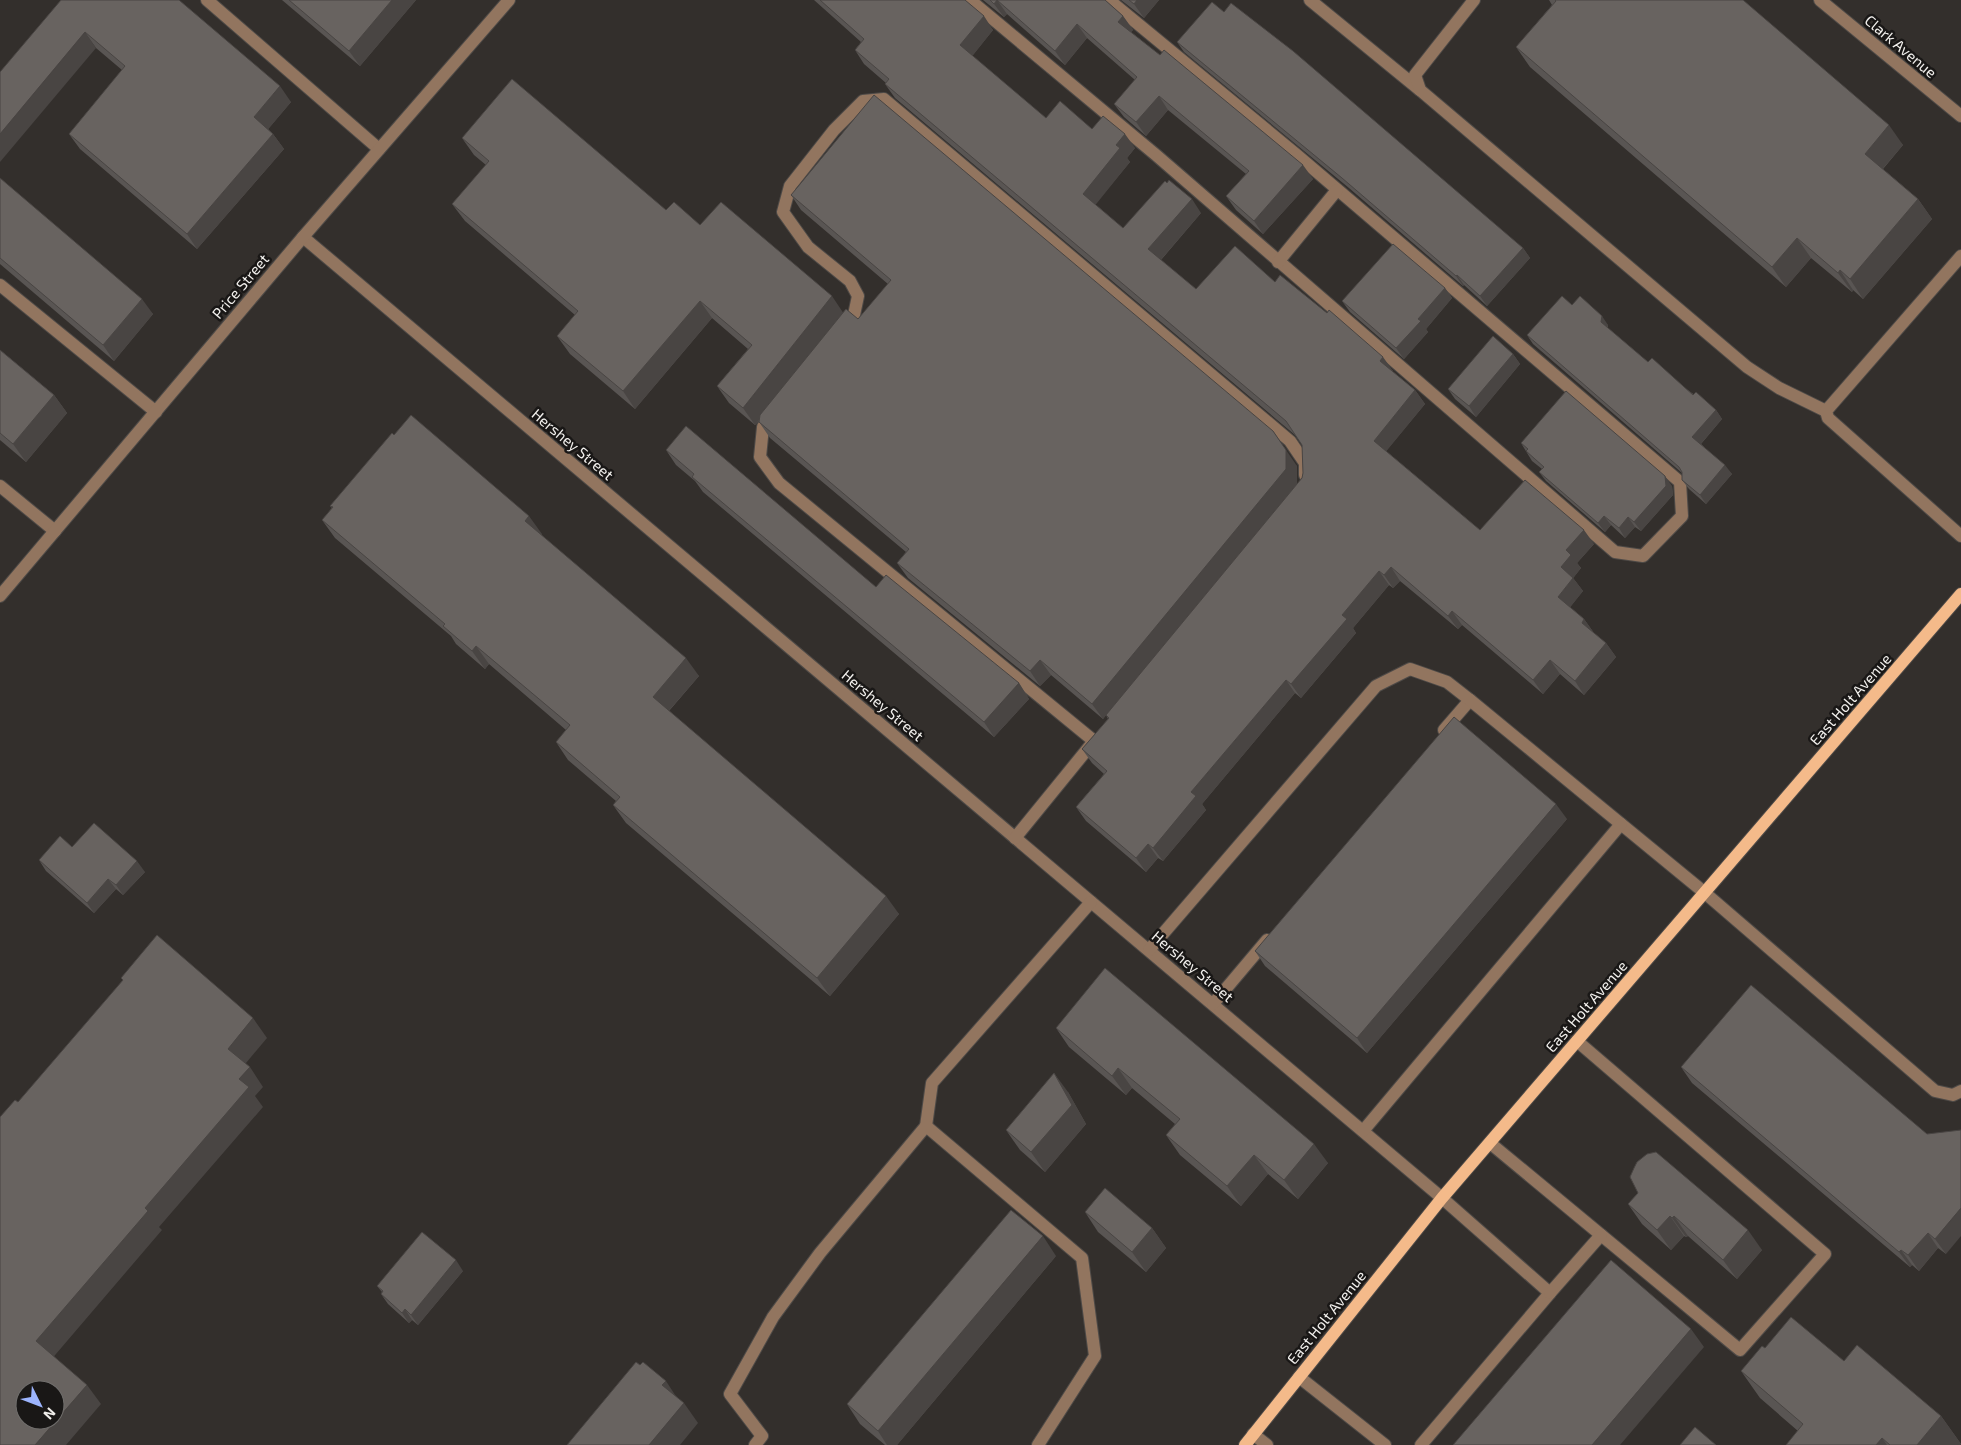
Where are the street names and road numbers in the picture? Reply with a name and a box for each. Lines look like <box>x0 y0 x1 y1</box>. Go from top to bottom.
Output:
street label: Clark Avenue <box>1862 11 1940 81</box>
street label: Price Street <box>208 250 272 322</box>
street label: Hershey Street <box>528 405 618 484</box>
street label: East Holt Avenue <box>1805 650 1895 748</box>
street label: Hershey Street <box>838 666 928 745</box>
street label: Hershey Street <box>1148 927 1238 1006</box>
street label: East Holt Avenue <box>1541 957 1631 1055</box>
street label: East Holt Avenue <box>1283 1267 1369 1367</box>

